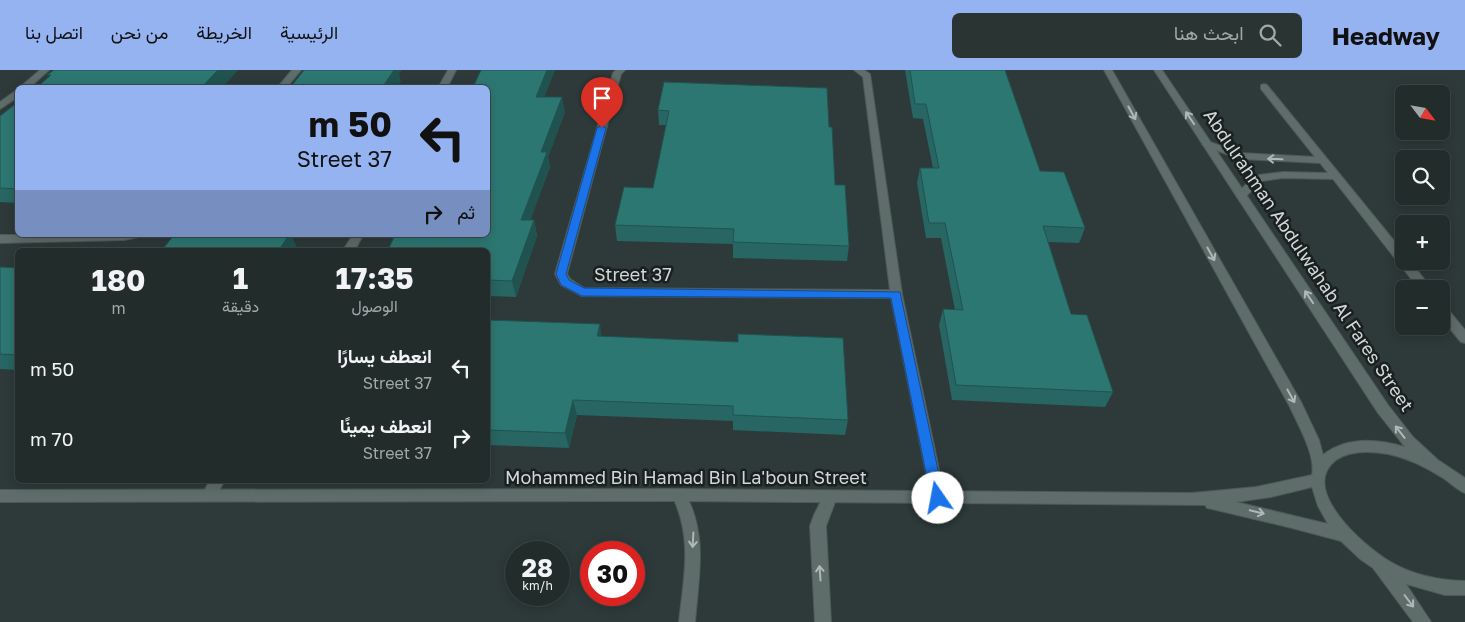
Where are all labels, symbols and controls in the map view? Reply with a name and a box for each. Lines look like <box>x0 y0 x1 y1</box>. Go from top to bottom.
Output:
search box <box>952 13 1302 58</box>
text: اتصل بنا <box>25 21 83 43</box>
text: من نحن <box>111 21 168 43</box>
text: الخريطة <box>196 21 252 43</box>
text: الرئيسية <box>280 21 338 43</box>
text: ابحث هنا <box>1174 21 1244 44</box>
icon: search <box>1256 21 1284 49</box>
text: Headway <box>1332 21 1440 50</box>
pin <box>581 77 623 128</box>
icon: arrive <box>588 84 616 112</box>
north arrow <box>1395 85 1450 140</box>
map controls <box>1395 85 1450 335</box>
text: 50 m <box>308 103 392 145</box>
icon: left <box>410 105 475 170</box>
one-way arrow <box>1127 105 1137 120</box>
street label: Abdulrahman Abdulwahab Al Fares Street <box>1199 105 1419 415</box>
one-way arrow <box>1185 111 1195 125</box>
text: Street 37 <box>297 145 392 172</box>
button: search <box>1395 150 1450 205</box>
one-way arrow <box>1267 154 1284 164</box>
icon: right <box>419 200 447 228</box>
text: ثم <box>457 200 475 223</box>
button: + <box>1395 215 1450 270</box>
one-way arrow <box>1207 247 1217 261</box>
text: 1 <box>233 260 248 296</box>
text: 17:35 <box>336 260 414 296</box>
text: 180 <box>91 262 146 298</box>
street label: Street 37 <box>594 263 672 285</box>
button: − <box>1395 280 1450 335</box>
one-way arrow <box>1304 290 1314 304</box>
text: دقيقة <box>222 296 259 316</box>
text: الوصول <box>351 296 398 316</box>
text: m <box>111 298 126 318</box>
text: انعطف يسارًا <box>337 344 432 367</box>
icon: left <box>447 354 475 382</box>
text: 50 m <box>30 357 74 380</box>
text: Street 37 <box>363 373 432 393</box>
one-way arrow <box>1287 388 1296 403</box>
text: انعطف يمينًا <box>340 414 432 437</box>
icon: right <box>447 424 475 452</box>
one-way arrow <box>1395 425 1406 438</box>
text: 70 m <box>30 427 73 450</box>
text: Street 37 <box>363 443 432 463</box>
street label: Mohammed Bin Hamad Bin La'boun Street <box>505 466 867 488</box>
position arrow <box>911 471 963 523</box>
one-way arrow <box>1248 508 1264 517</box>
one-way arrow <box>689 532 698 548</box>
speed limit sign: 30 <box>580 541 645 606</box>
text: 28 <box>522 552 553 583</box>
one-way arrow <box>816 566 825 582</box>
text: km/h <box>522 578 553 593</box>
one-way arrow <box>1403 594 1414 607</box>

